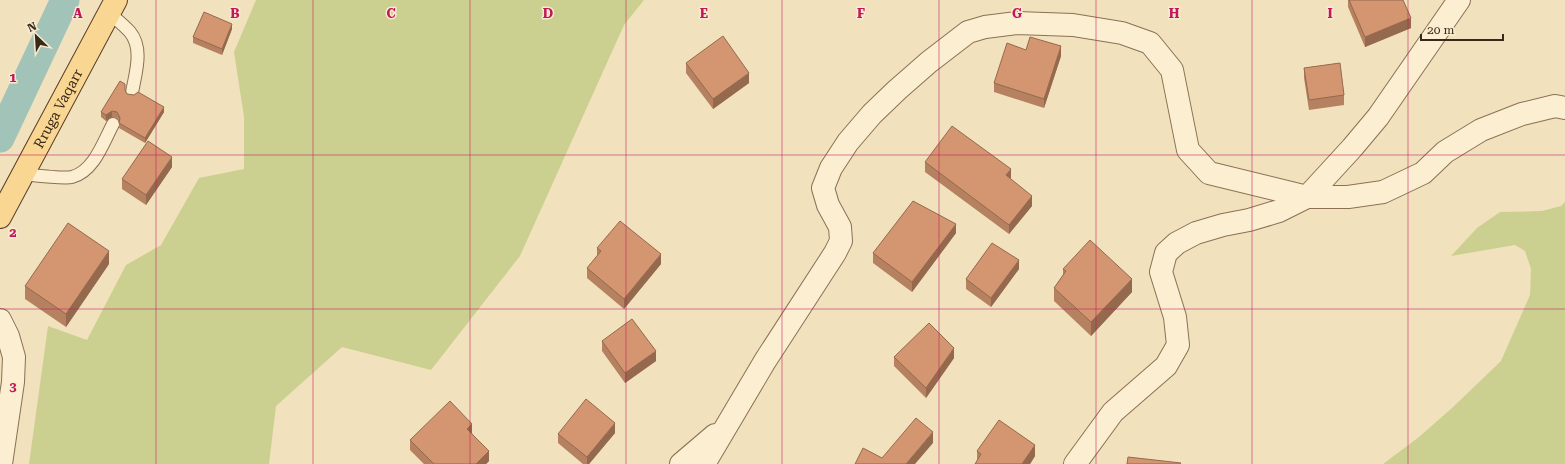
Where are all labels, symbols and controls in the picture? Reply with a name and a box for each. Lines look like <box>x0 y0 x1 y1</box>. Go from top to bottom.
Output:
text: A <box>73 6 83 21</box>
text: B <box>230 6 240 21</box>
text: C <box>386 6 396 21</box>
text: D <box>543 6 553 21</box>
text: E <box>700 6 708 21</box>
text: F <box>857 6 865 21</box>
text: G <box>1012 6 1022 21</box>
text: H <box>1169 6 1180 21</box>
text: I <box>1327 6 1333 21</box>
north arrow <box>16 16 56 56</box>
scale bar <box>1421 16 1503 42</box>
text: N <box>25 19 39 35</box>
text: 20 m <box>1427 23 1454 37</box>
street label: Rruga Vaqarr <box>30 66 86 151</box>
text: 1 <box>9 70 17 85</box>
text: 2 <box>9 225 17 240</box>
text: 3 <box>9 379 17 394</box>

